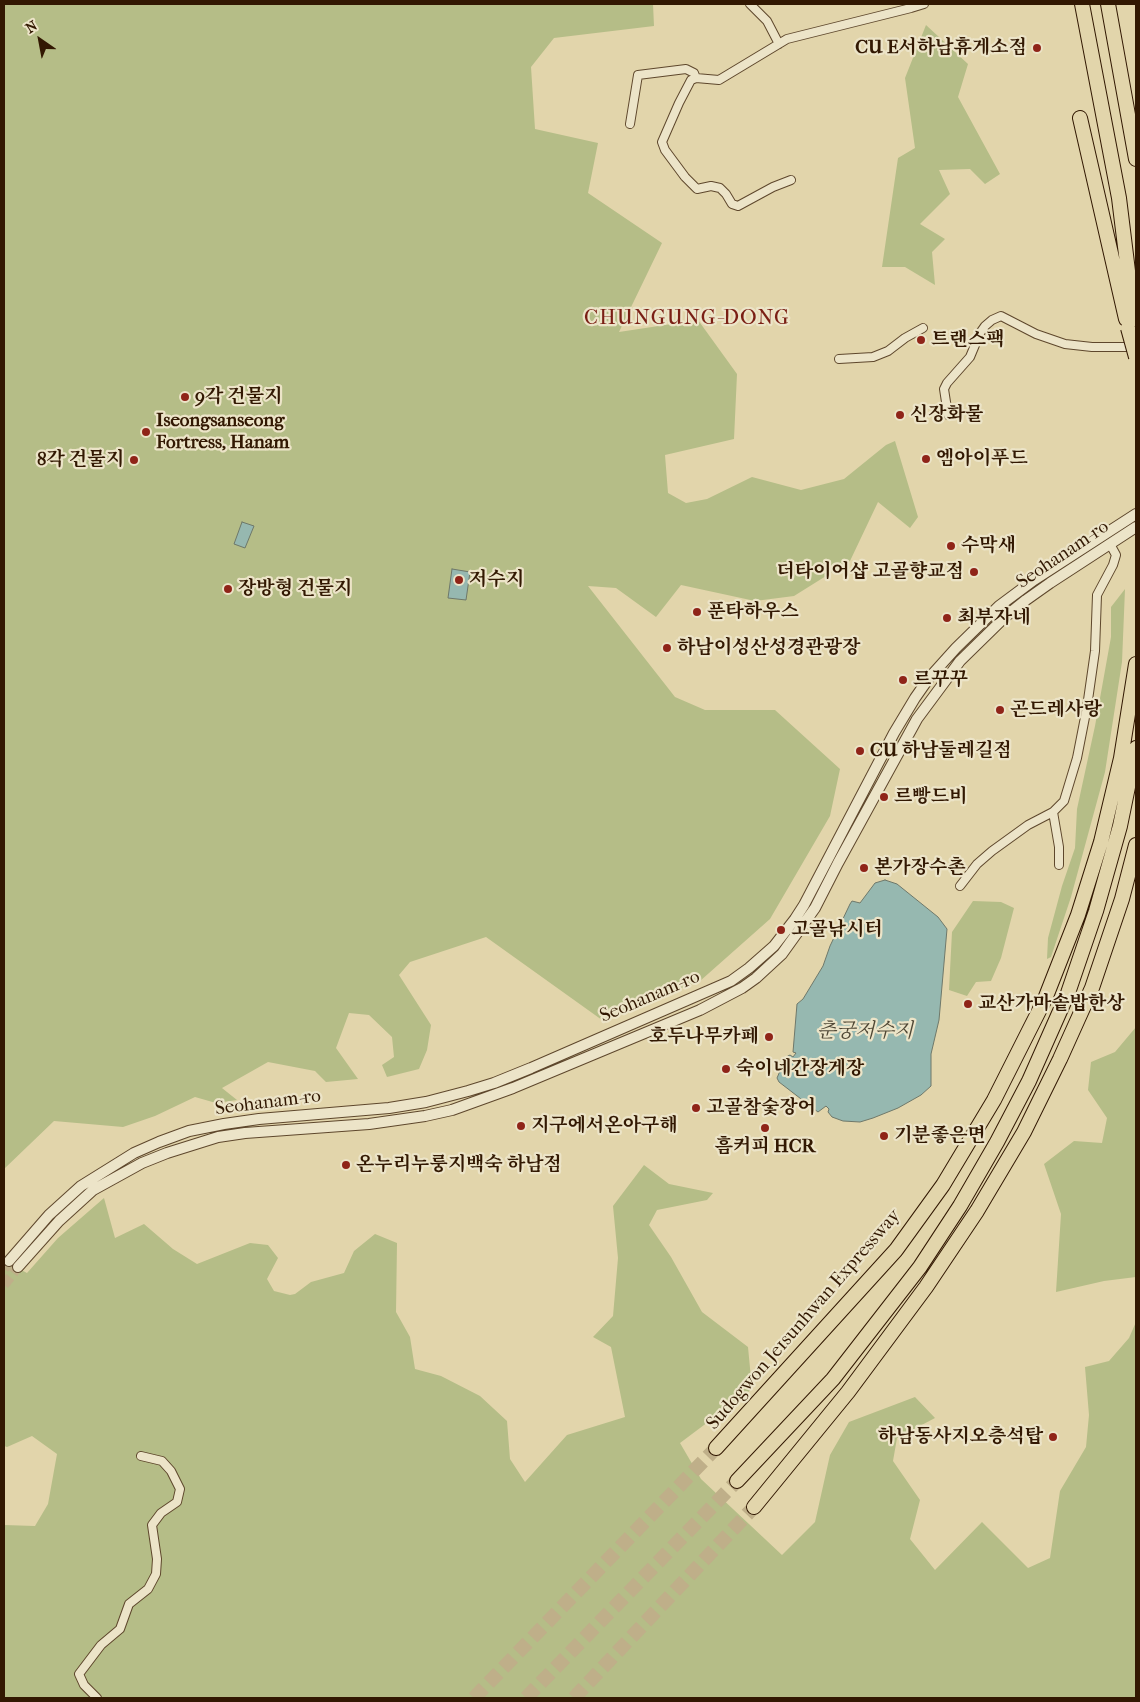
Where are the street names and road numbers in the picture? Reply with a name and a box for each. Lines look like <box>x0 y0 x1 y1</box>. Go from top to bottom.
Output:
street label: Seohanam-ro <box>1013 516 1113 594</box>
street label: Seohanam-ro <box>597 966 703 1028</box>
street label: Seohanam-ro <box>214 1085 322 1121</box>
street label: Sudogwon Je1sunhwan Expressway <box>702 1205 906 1435</box>

